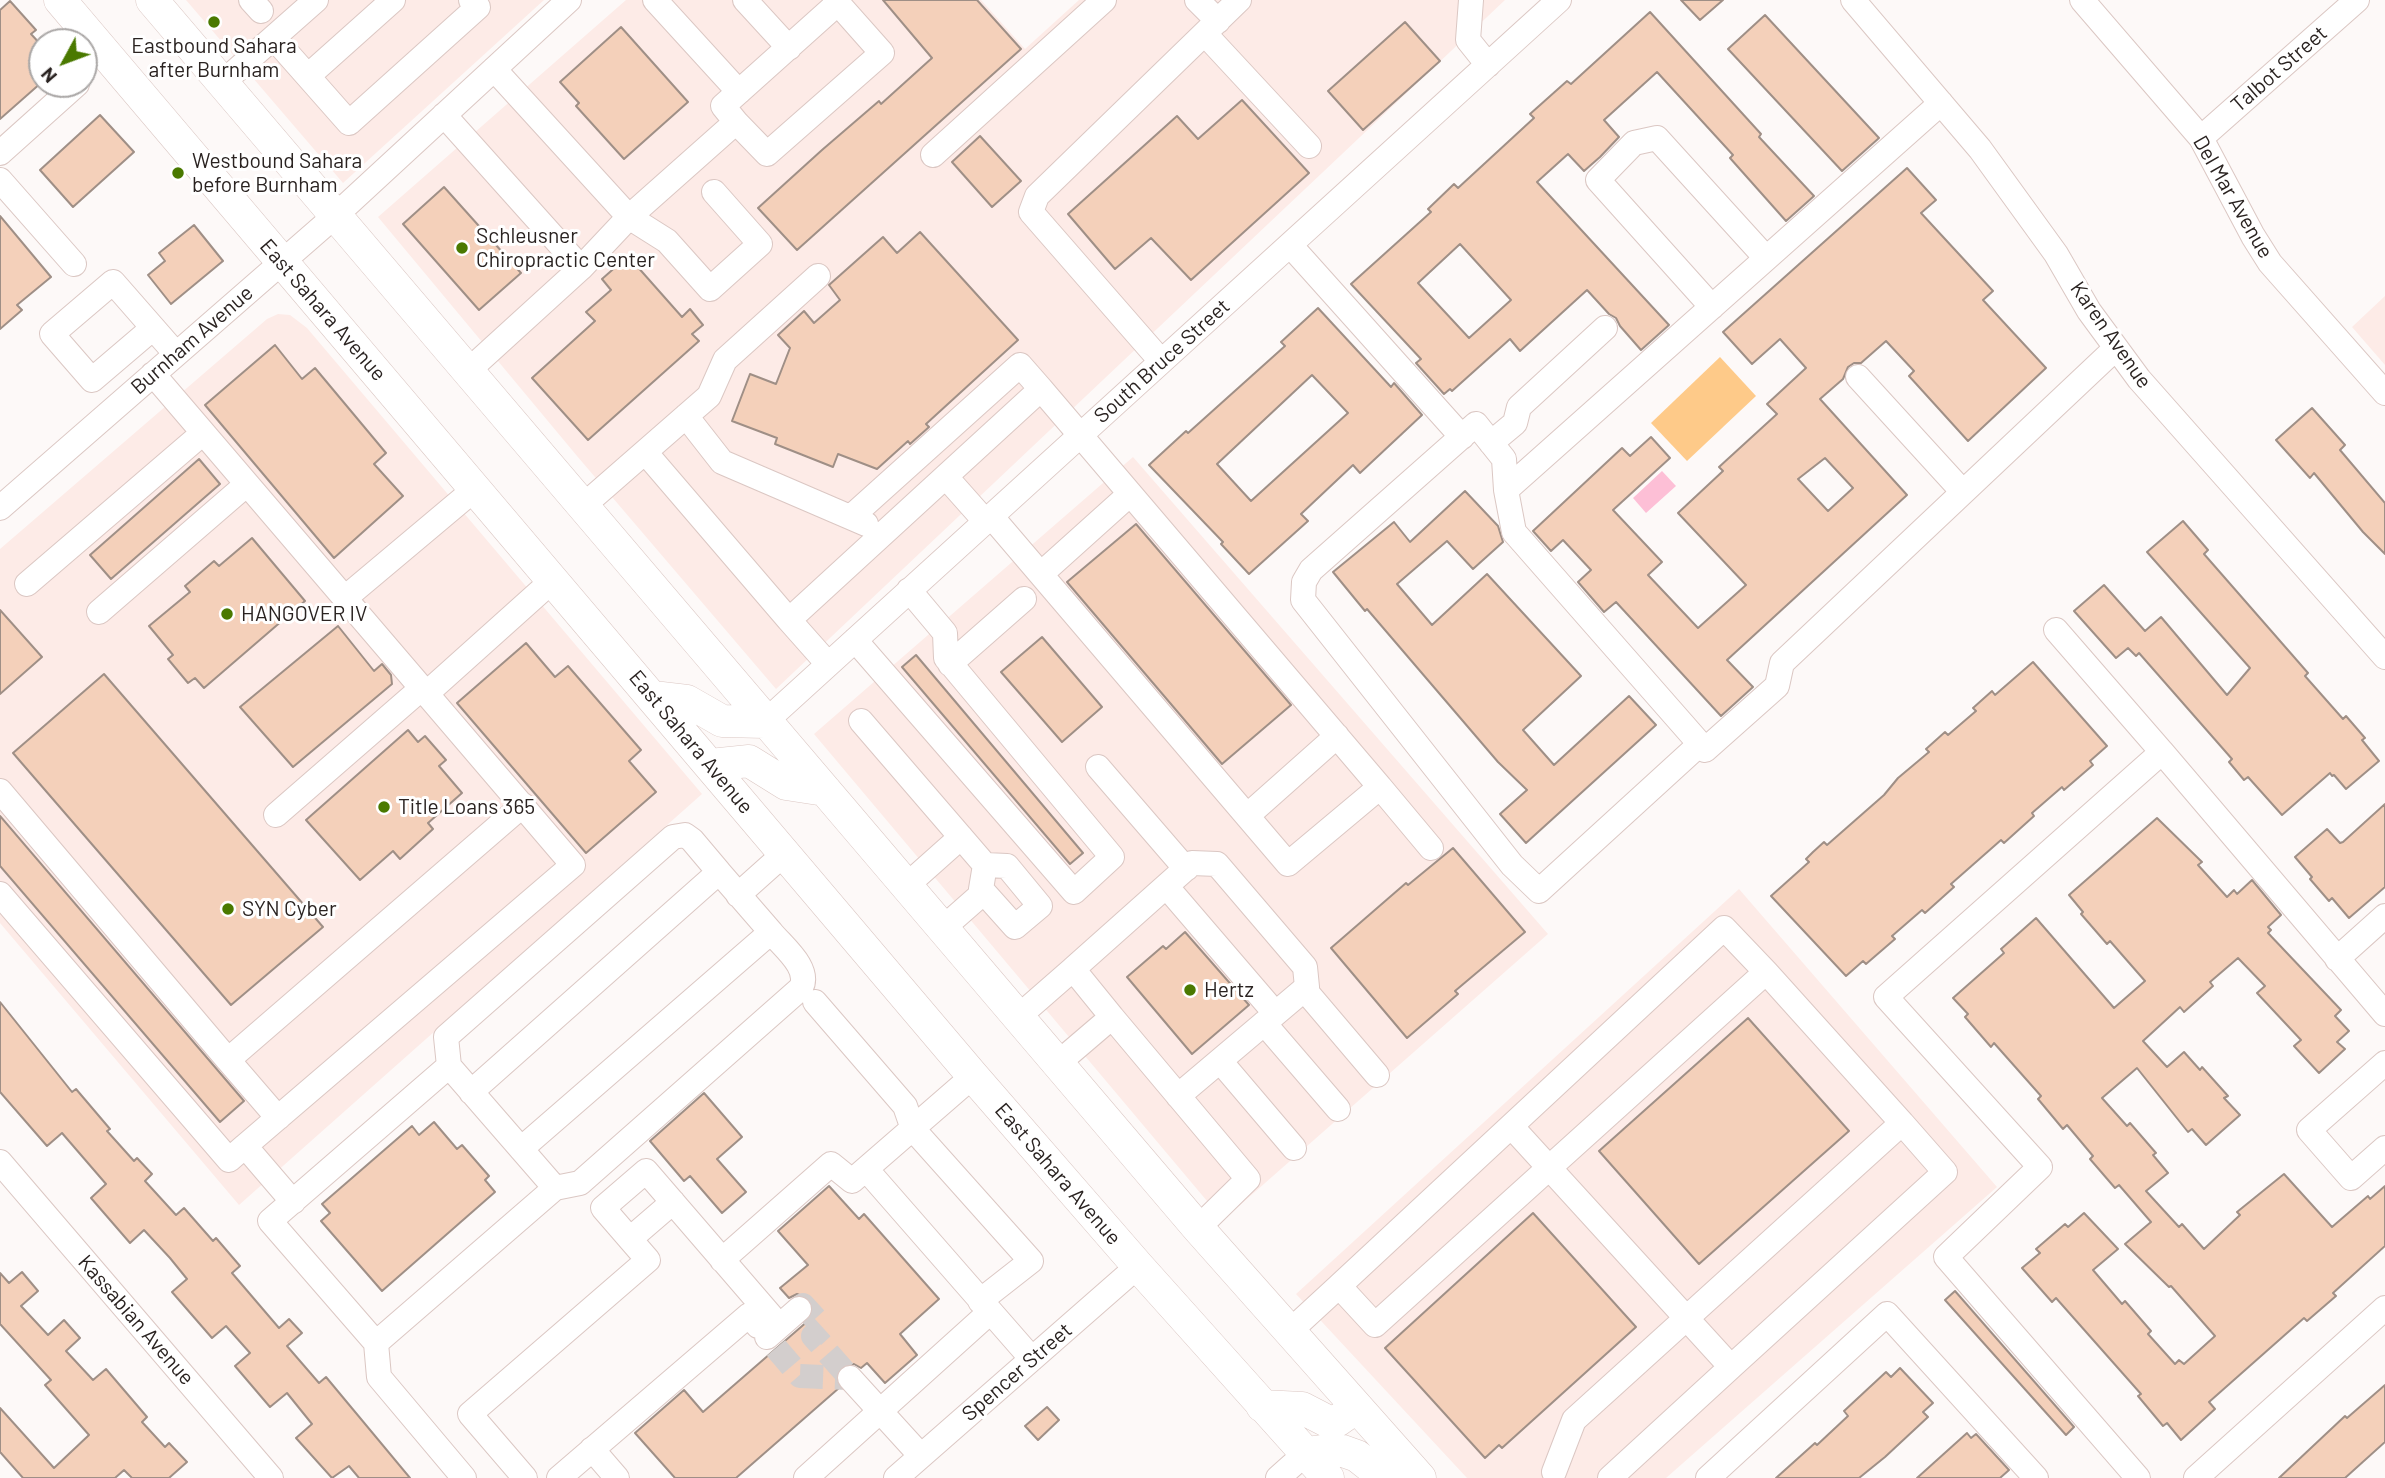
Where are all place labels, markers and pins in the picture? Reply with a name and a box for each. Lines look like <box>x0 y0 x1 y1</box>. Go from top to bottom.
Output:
marker: Eastbound Sahara after Burnham <box>206 14 222 30</box>
place label: Eastbound Sahara after Burnham <box>131 33 297 83</box>
place label: Westbound Sahara before Burnham <box>192 148 362 198</box>
marker: Westbound Sahara before Burnham <box>170 165 186 181</box>
place label: Schleusner Chiropractic Center <box>476 223 655 273</box>
marker: Schleusner Chiropractic Center <box>454 240 470 256</box>
place label: HANGOVER IV <box>241 601 367 627</box>
marker: HANGOVER IV <box>219 606 235 622</box>
place label: Title Loans 365 <box>398 794 535 820</box>
marker: Title Loans 365 <box>376 799 392 815</box>
place label: SYN Cyber <box>242 896 337 922</box>
marker: SYN Cyber <box>220 901 236 917</box>
place label: Hertz <box>1204 977 1254 1003</box>
marker: Hertz <box>1182 982 1198 998</box>

